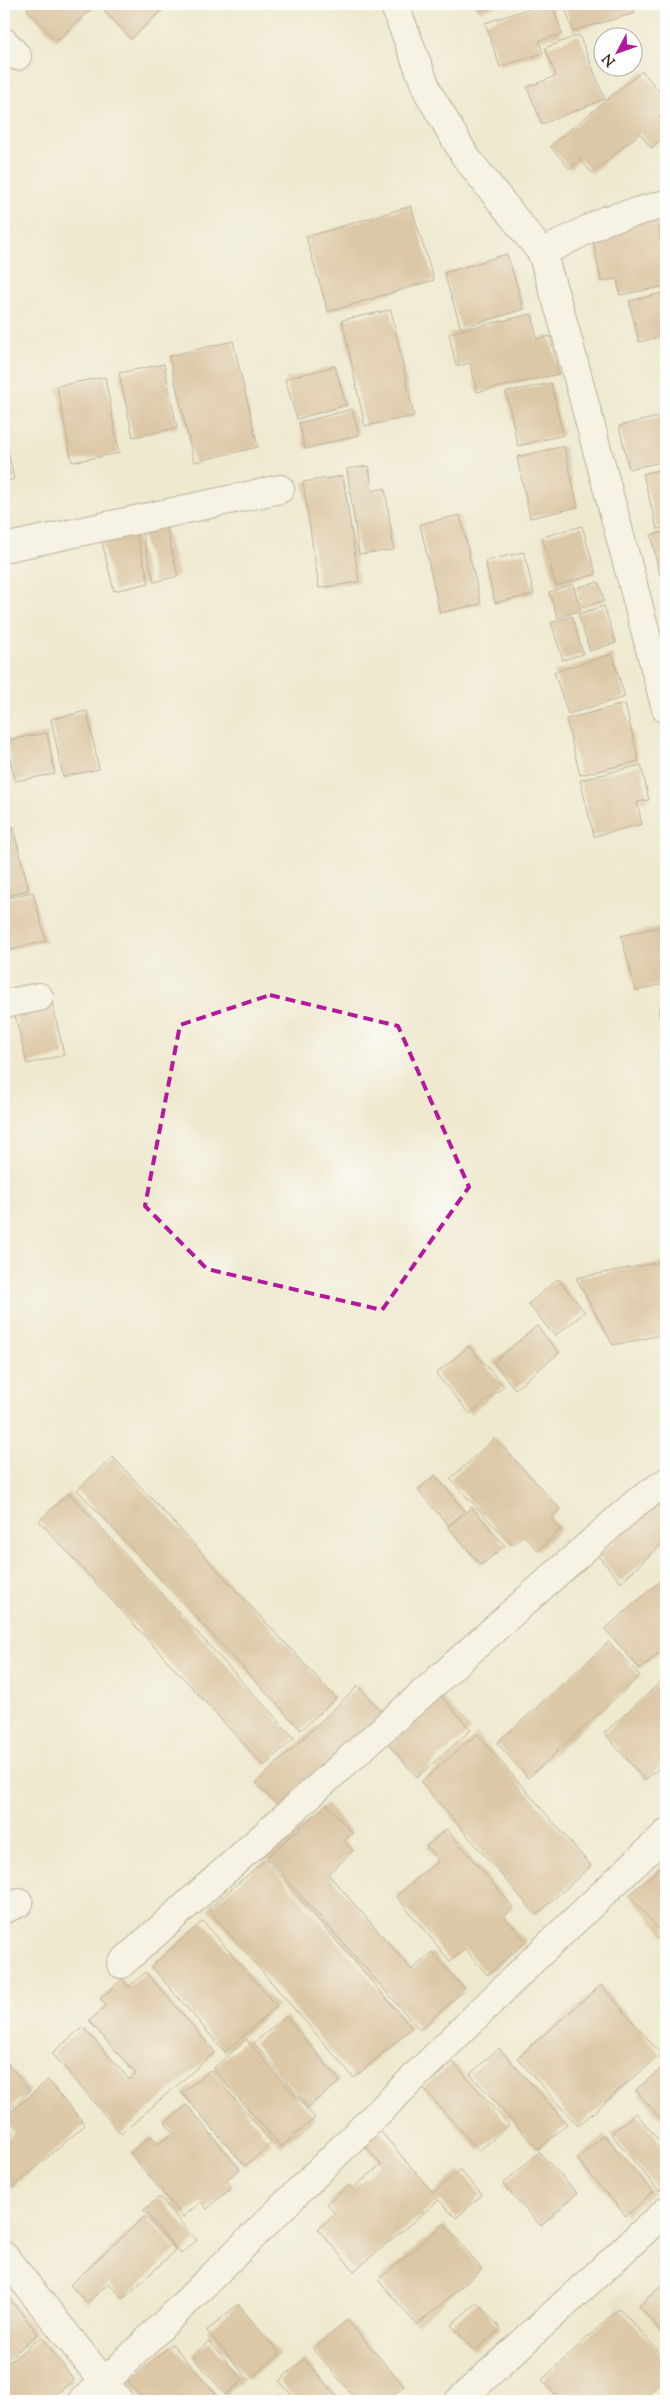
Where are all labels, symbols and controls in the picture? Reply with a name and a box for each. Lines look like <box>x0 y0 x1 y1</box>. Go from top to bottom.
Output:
north arrow <box>592 28 642 78</box>
text: N <box>598 48 621 70</box>

